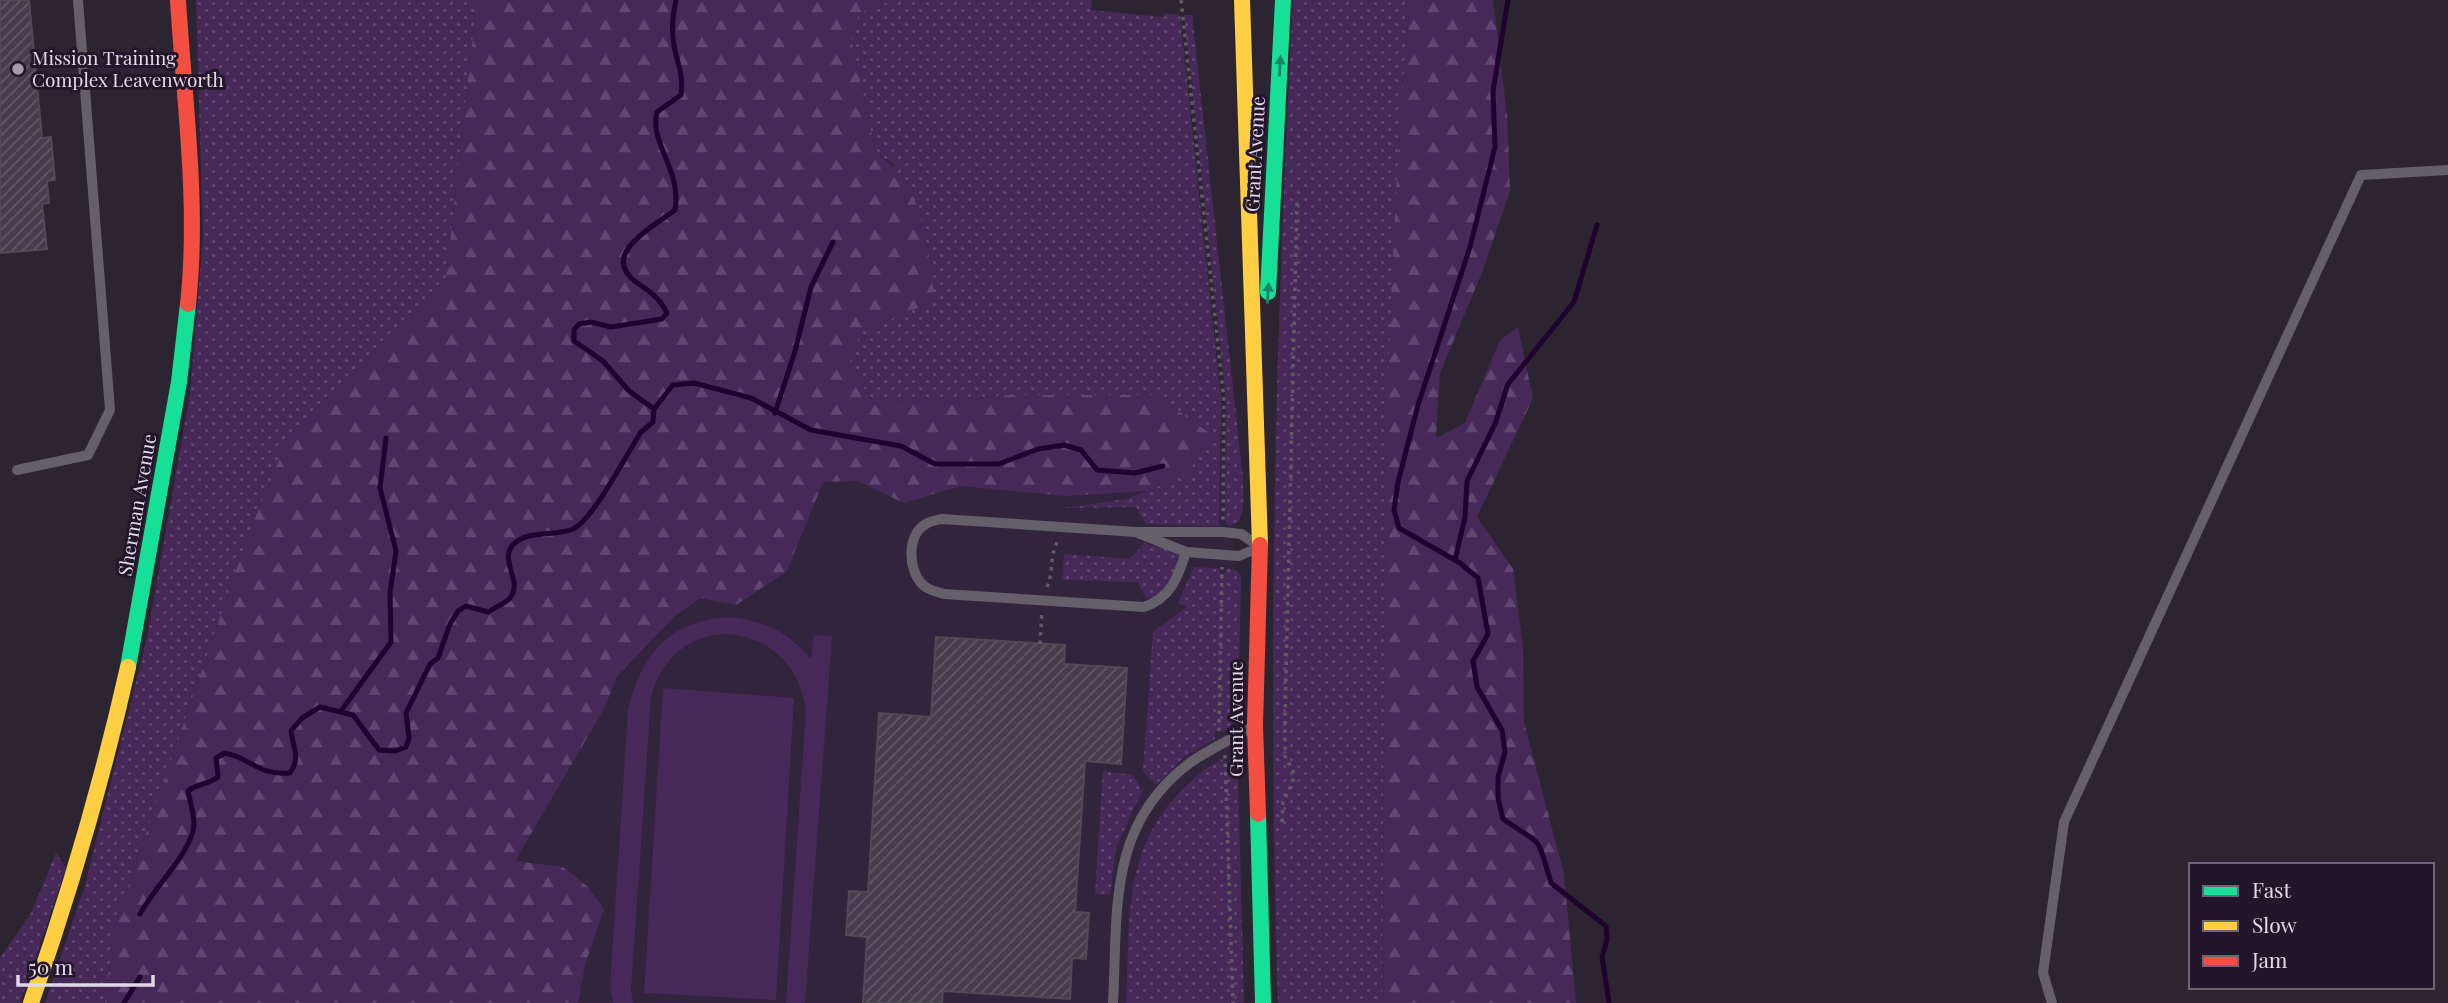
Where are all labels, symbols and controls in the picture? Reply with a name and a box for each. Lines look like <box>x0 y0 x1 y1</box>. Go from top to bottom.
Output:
place label: Mission Training Complex Leavenworth <box>32 44 224 92</box>
one-way arrow <box>1275 55 1286 77</box>
marker: Mission Training Complex Leavenworth <box>10 61 26 77</box>
street label: Grant Avenue <box>1238 95 1270 212</box>
one-way arrow <box>1263 282 1274 304</box>
street label: Sherman Avenue <box>111 432 161 578</box>
street label: Grant Avenue <box>1222 661 1248 777</box>
legend <box>2189 863 2434 989</box>
text: Fast <box>2252 875 2291 903</box>
text: Slow <box>2252 910 2297 938</box>
scale bar <box>18 944 152 988</box>
text: Jam <box>2251 945 2288 973</box>
text: 50 m <box>28 952 74 980</box>

